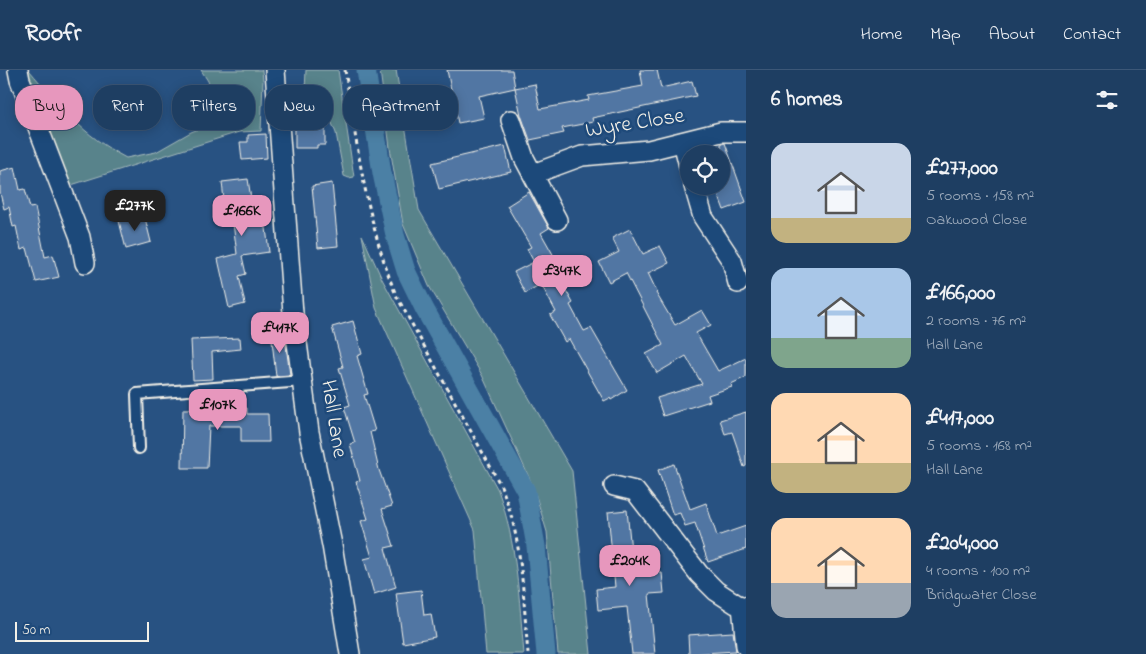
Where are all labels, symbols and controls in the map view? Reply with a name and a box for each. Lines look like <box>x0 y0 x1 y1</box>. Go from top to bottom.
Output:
text: Roofr <box>25 17 81 52</box>
text: Home <box>861 22 902 48</box>
text: Map <box>930 22 961 48</box>
text: About <box>989 22 1035 48</box>
text: Contact <box>1063 22 1121 48</box>
chip: Buy <box>15 85 83 130</box>
chip: Rent <box>93 85 162 130</box>
chip: Filters <box>172 85 255 130</box>
chip: New <box>265 85 333 130</box>
chip: Apartment <box>343 85 458 130</box>
text: 6 homes <box>771 85 843 115</box>
icon: filters <box>1093 86 1121 114</box>
street label: Wyre Close <box>583 100 687 149</box>
map controls <box>680 145 730 195</box>
button: locate <box>680 145 730 195</box>
text: £277,000 <box>926 154 998 184</box>
icon: home <box>811 163 871 223</box>
text: 5 rooms · 158 m² <box>926 184 1034 208</box>
pin: £277K <box>100 190 170 232</box>
text: £277K <box>116 194 155 218</box>
pin: £166K <box>207 194 277 237</box>
text: £166K <box>223 199 261 223</box>
text: Oakwood Close <box>926 208 1027 232</box>
pin: £347K <box>527 254 597 297</box>
text: £347K <box>543 259 581 283</box>
text: £166,000 <box>926 279 995 309</box>
icon: home <box>811 288 871 348</box>
text: 2 rooms · 76 m² <box>926 309 1026 333</box>
pin: £417K <box>245 312 315 354</box>
text: £417K <box>262 316 298 340</box>
text: Hall Lane <box>926 333 983 357</box>
street label: Hall Lane <box>311 378 355 460</box>
pin: £107K <box>183 388 253 431</box>
text: £107K <box>200 393 236 417</box>
text: £417,000 <box>926 404 994 434</box>
icon: home <box>811 413 871 473</box>
text: 5 rooms · 168 m² <box>926 434 1032 458</box>
text: Hall Lane <box>926 458 983 482</box>
text: £204,000 <box>926 529 998 559</box>
icon: home <box>811 538 871 598</box>
pin: £204K <box>595 544 665 587</box>
text: £204K <box>610 549 650 573</box>
text: 4 rooms · 100 m² <box>926 559 1030 583</box>
text: Bridgwater Close <box>926 583 1037 607</box>
scale bar <box>15 619 149 642</box>
text: 50 m <box>22 620 50 641</box>

